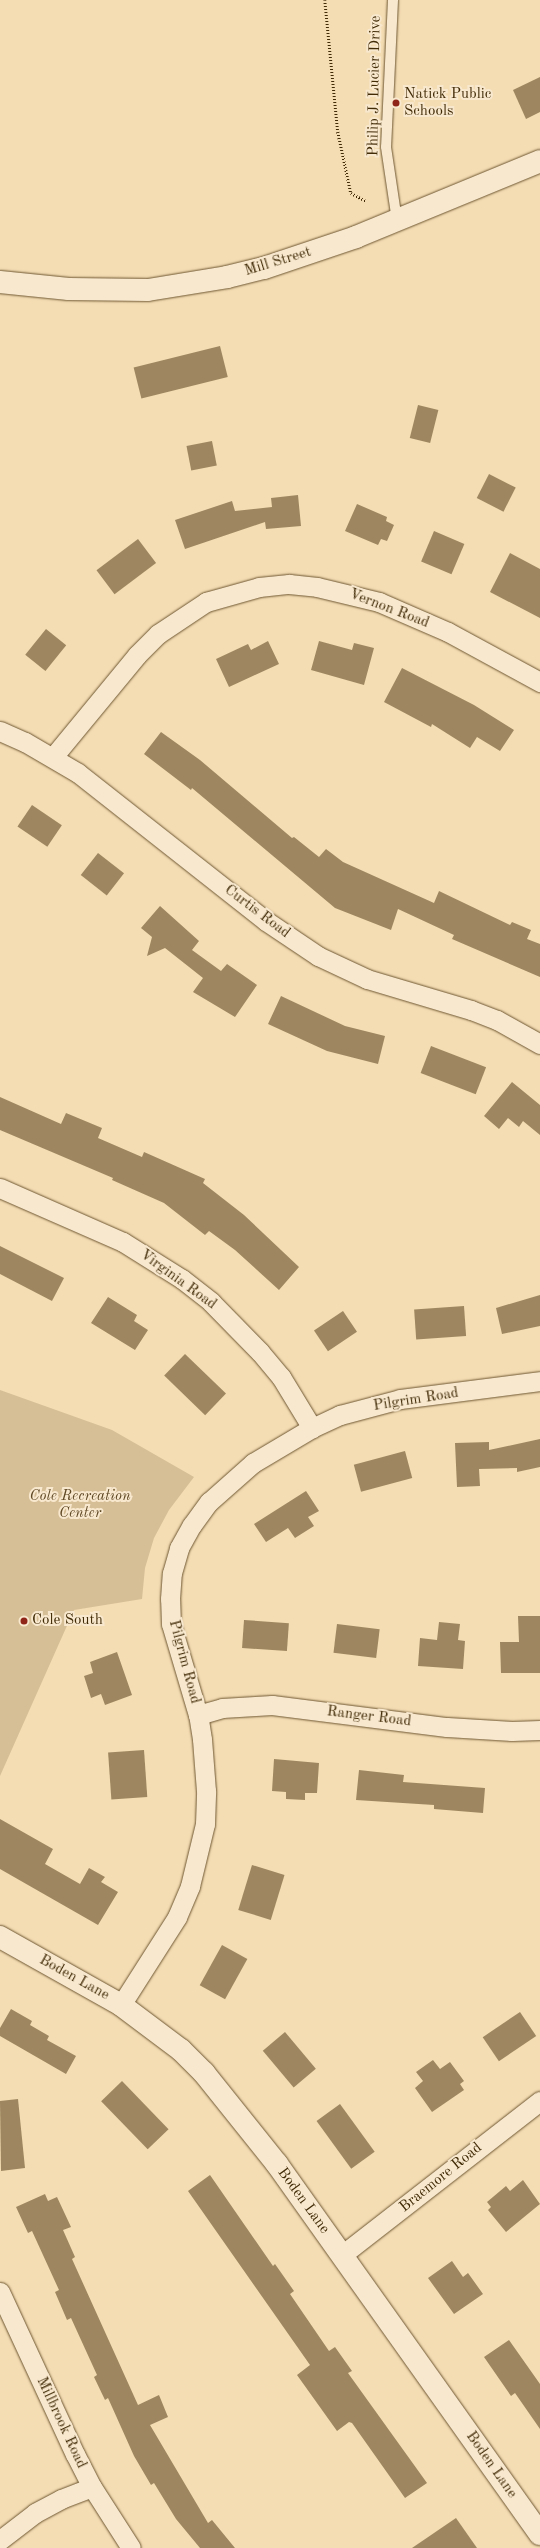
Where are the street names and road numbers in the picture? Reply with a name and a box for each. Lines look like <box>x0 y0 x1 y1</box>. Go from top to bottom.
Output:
street label: Philip J. Lucier Drive <box>365 15 385 157</box>
street label: Mill Street <box>243 243 313 281</box>
street label: Vernon Road <box>346 585 432 633</box>
street label: Curtis Road <box>221 881 293 943</box>
street label: Virginia Road <box>136 1246 220 1314</box>
street label: Pilgrim Road <box>372 1384 460 1416</box>
street label: Pilgrim Road <box>164 1618 204 1706</box>
street label: Ranger Road <box>326 1703 412 1731</box>
street label: Boden Lane <box>36 1951 112 2005</box>
street label: Braemore Road <box>396 2139 486 2217</box>
street label: Boden Lane <box>273 2164 333 2238</box>
street label: Millbrook Road <box>32 2374 90 2472</box>
street label: Boden Lane <box>461 2428 521 2502</box>

